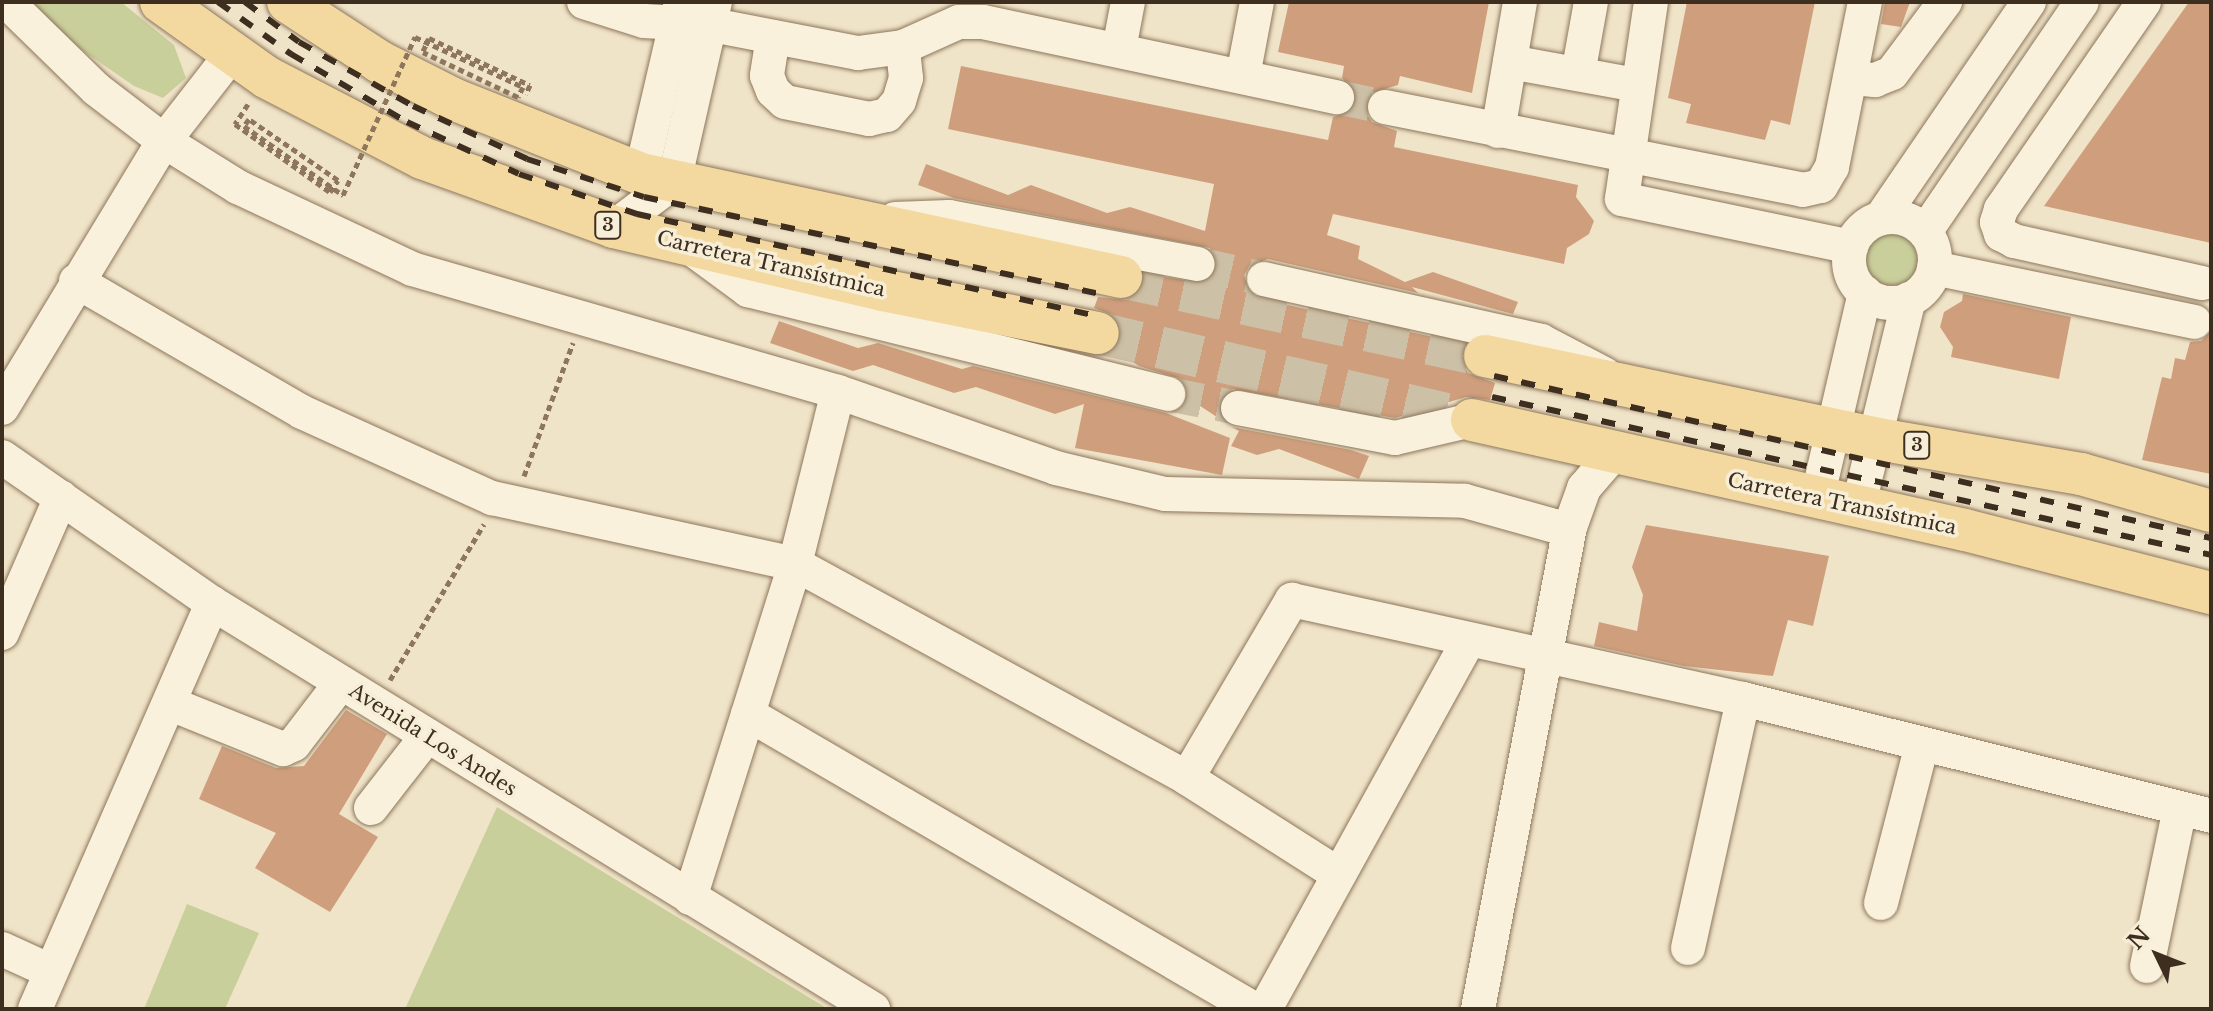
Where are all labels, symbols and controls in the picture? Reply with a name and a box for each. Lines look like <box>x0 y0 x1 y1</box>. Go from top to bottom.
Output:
road number: 3 <box>594 211 622 239</box>
street label: Carretera Transístmica <box>654 226 888 302</box>
road number: 3 <box>1903 431 1931 459</box>
street label: Carretera Transístmica <box>1725 468 1959 540</box>
street label: Avenida Los Andes <box>344 678 522 802</box>
north arrow <box>2117 915 2197 995</box>
text: N <box>2122 922 2156 955</box>

